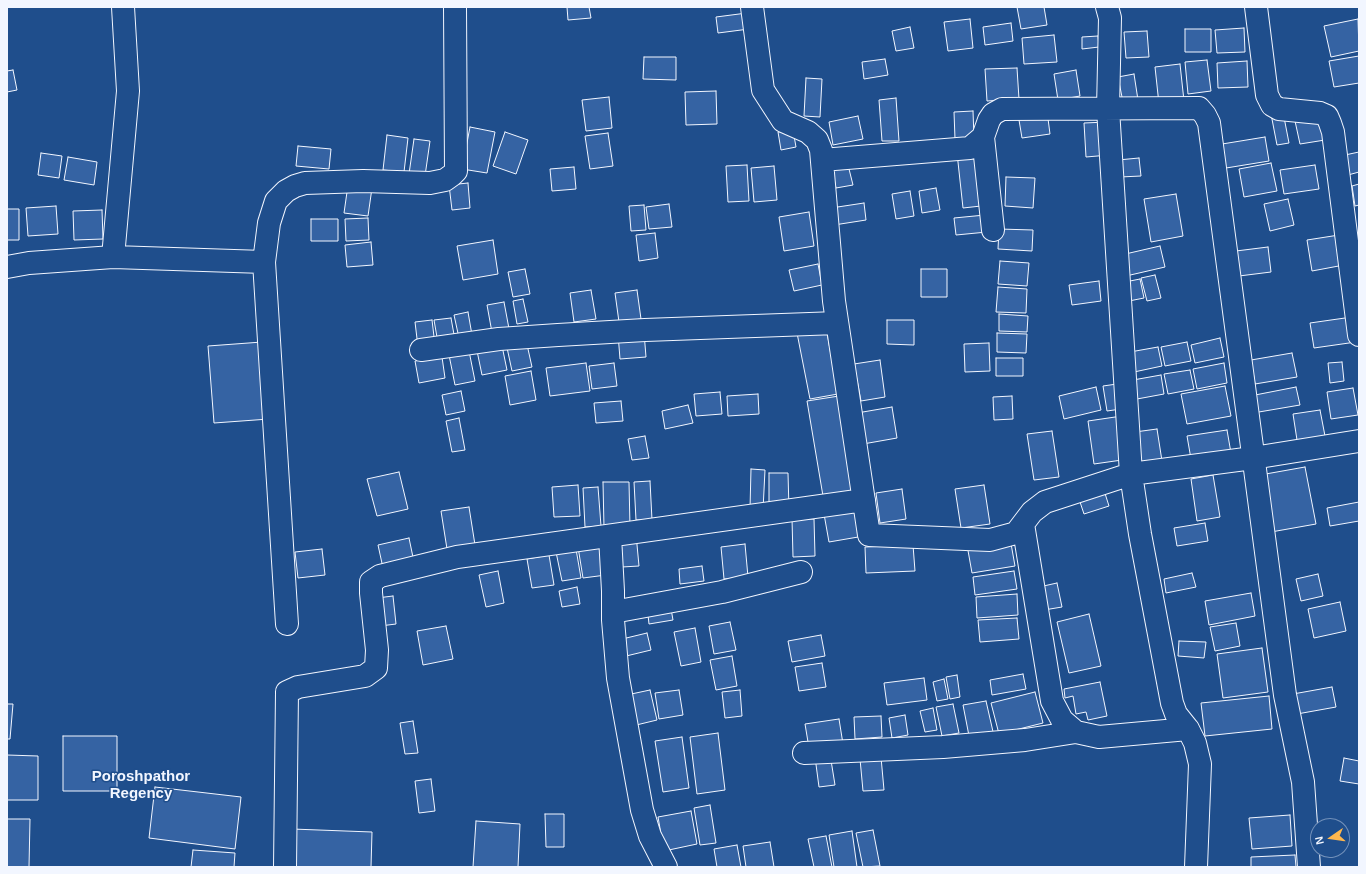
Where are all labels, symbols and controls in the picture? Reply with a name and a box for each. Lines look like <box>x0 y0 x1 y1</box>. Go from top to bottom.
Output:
district label: Poroshpathor Regency <box>92 768 190 803</box>
north arrow <box>1310 818 1350 858</box>
text: N <box>1313 835 1326 846</box>

